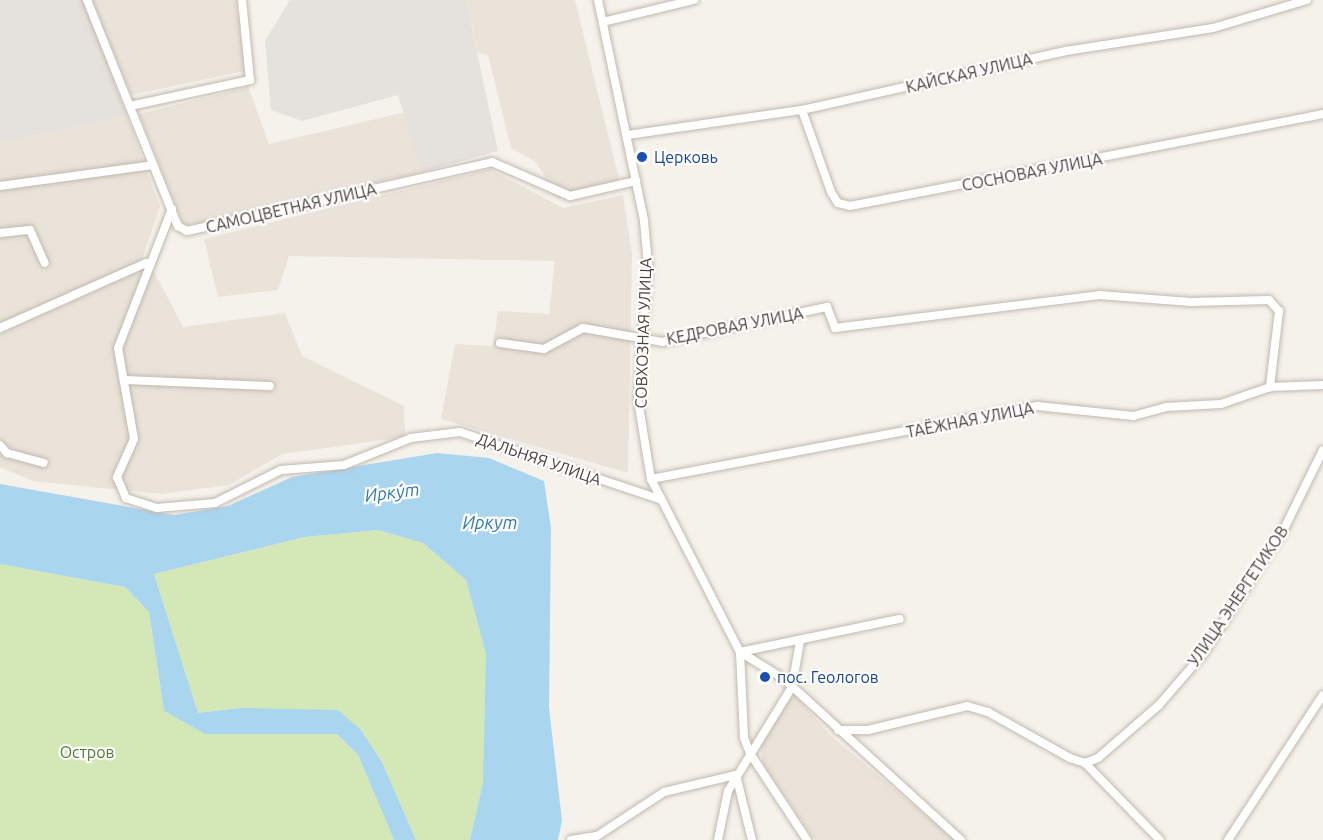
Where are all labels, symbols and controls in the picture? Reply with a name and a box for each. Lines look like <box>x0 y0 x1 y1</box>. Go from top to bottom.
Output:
street label: КАЙСКАЯ УЛИЦА <box>904 49 1034 97</box>
place label: Церковь <box>654 147 718 167</box>
street label: СОСНОВАЯ УЛИЦА <box>960 149 1104 195</box>
marker: Церковь <box>635 150 649 164</box>
street label: САМОЦВЕТНАЯ УЛИЦА <box>204 179 378 237</box>
street label: СОВХОЗНАЯ УЛИЦА <box>631 257 655 409</box>
street label: КЕДРОВАЯ УЛИЦА <box>665 303 805 349</box>
street label: ТАЁЖНАЯ УЛИЦА <box>905 398 1035 442</box>
street label: ДАЛЬНЯЯ УЛИЦА <box>474 429 604 489</box>
water label: Ирку́т <box>363 478 421 506</box>
water label: Иркут <box>462 511 518 533</box>
street label: УЛИЦА ЭНЕРГЕТИКОВ <box>1184 522 1292 670</box>
place label: пос. Геологов <box>777 667 879 687</box>
marker: пос. Геологов <box>758 670 772 684</box>
park label: Остров <box>60 742 114 762</box>

